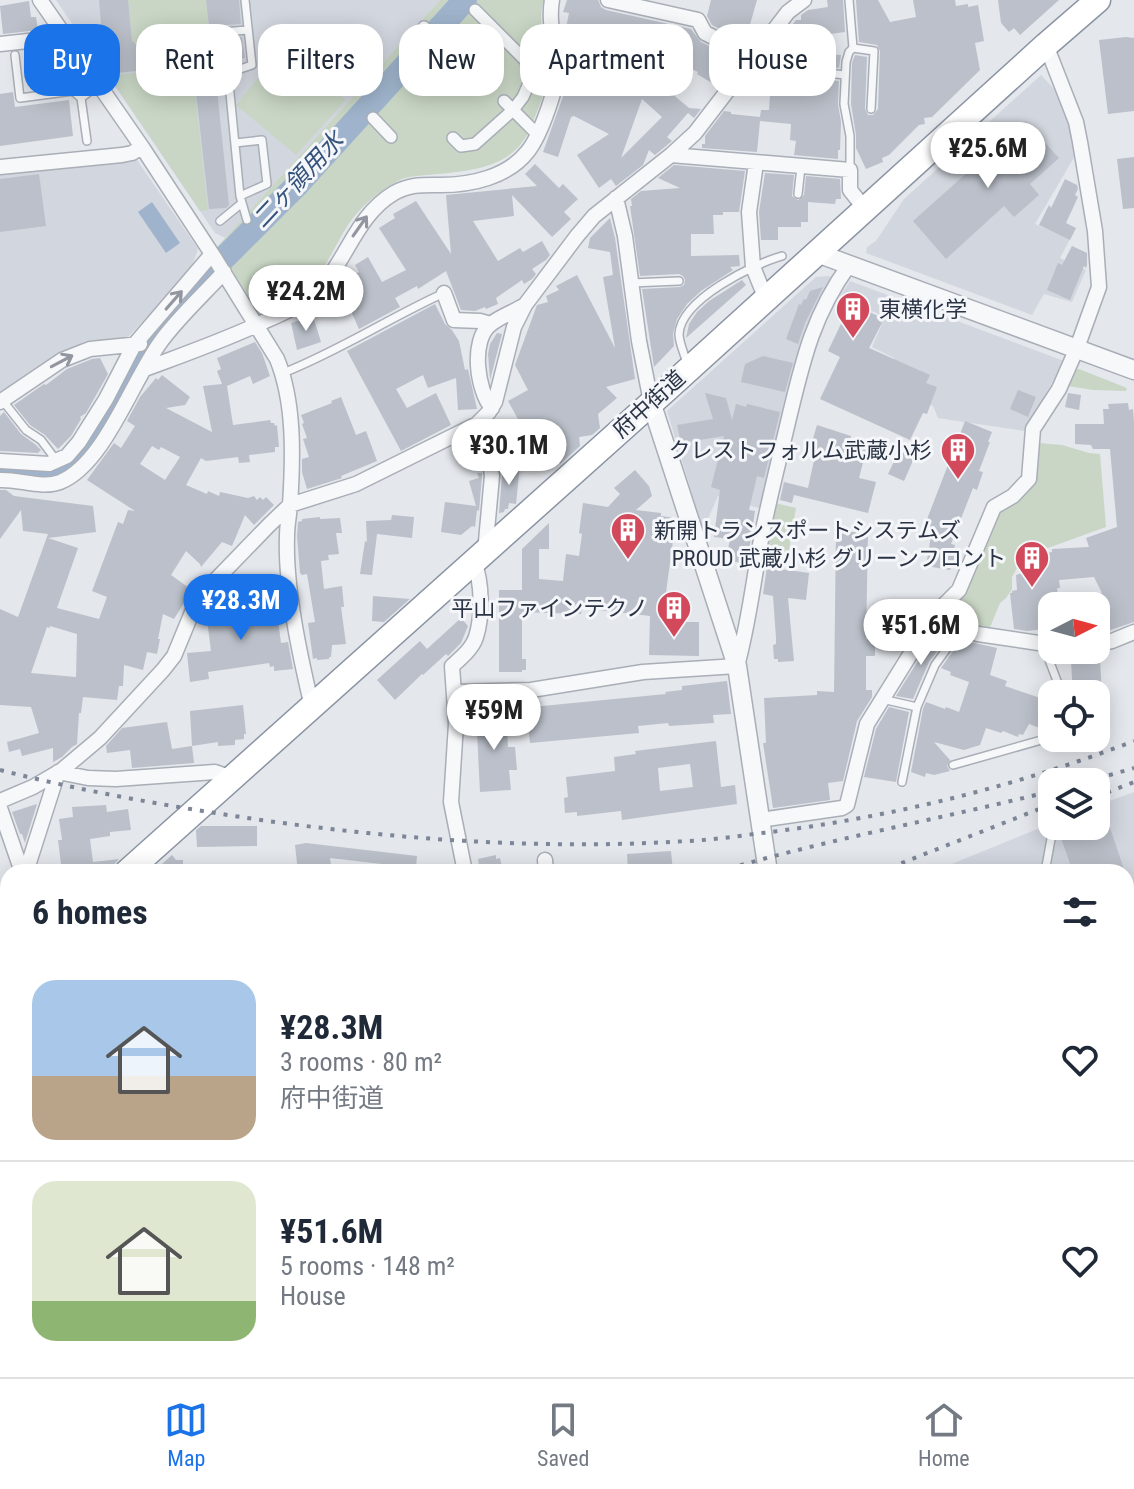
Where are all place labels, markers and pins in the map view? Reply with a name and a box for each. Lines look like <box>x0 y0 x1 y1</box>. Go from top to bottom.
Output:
pin: ¥25.6M <box>923 122 1053 190</box>
pin: ¥24.2M <box>241 265 371 333</box>
building icon: 東横化学 <box>834 290 872 340</box>
place label: 東横化学 <box>879 297 967 322</box>
pin: ¥30.1M <box>444 419 574 487</box>
building icon: クレストフォルム武蔵小杉 <box>939 431 977 481</box>
place label: クレストフォルム武蔵小杉 <box>668 438 932 463</box>
building icon: 新開トランスポートシステムズ <box>609 511 647 561</box>
place label: 新開トランスポートシステムズ <box>654 518 961 543</box>
building icon: PROUD 武蔵小杉 グリーンフロント <box>1013 539 1051 589</box>
place label: PROUD 武蔵小杉 グリーンフロント <box>672 546 1006 571</box>
pin: ¥28.3M <box>176 574 306 642</box>
building icon: 平山ファインテクノ <box>655 589 693 639</box>
place label: 平山ファインテクノ <box>451 596 648 621</box>
pin: ¥51.6M <box>856 599 986 667</box>
pin: ¥59M <box>447 684 541 752</box>

